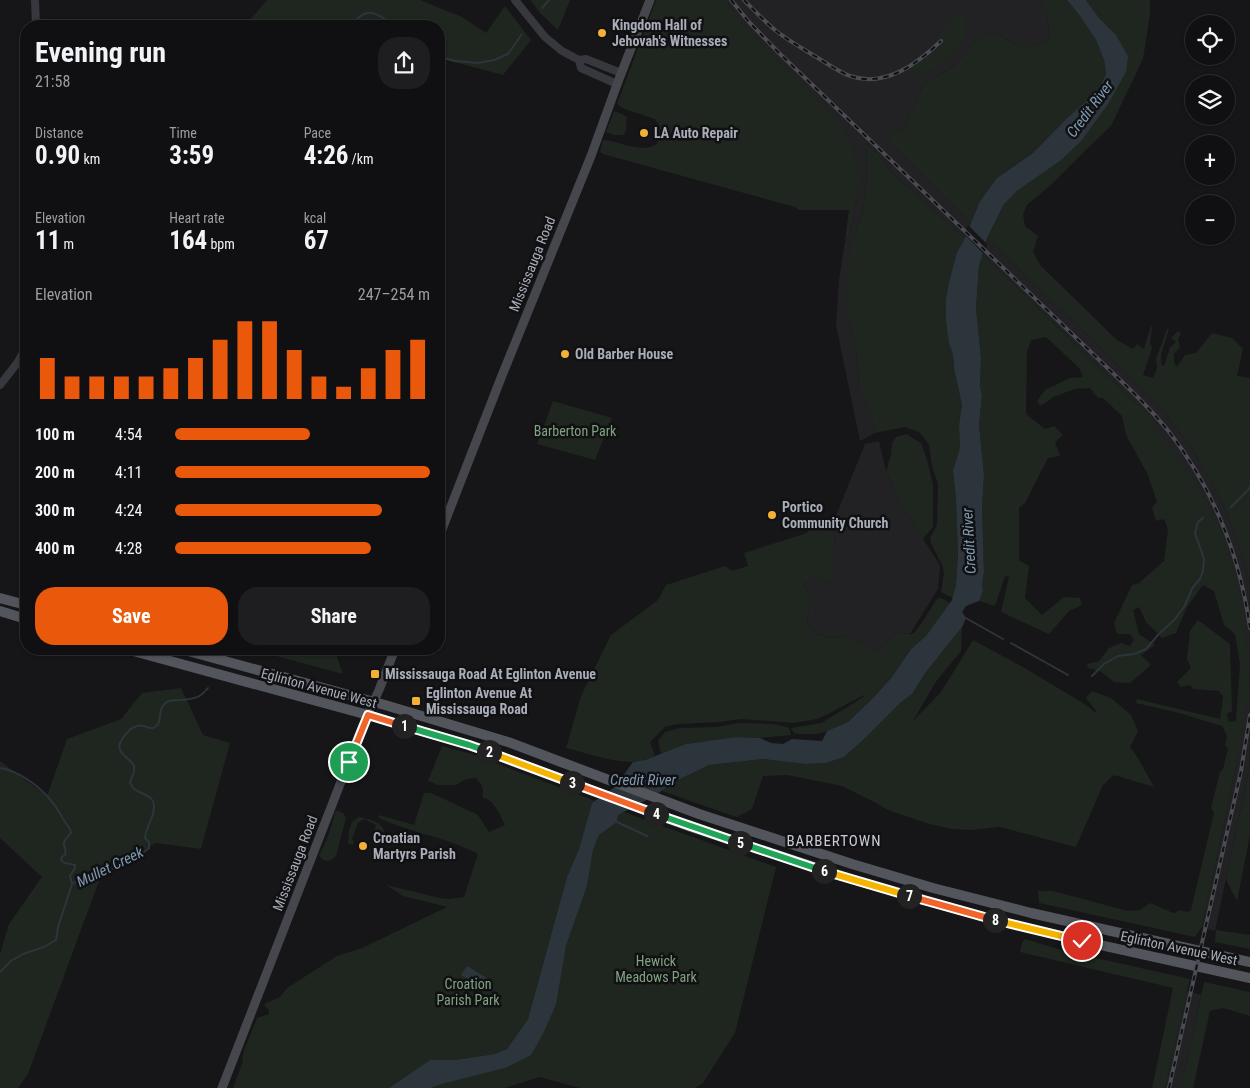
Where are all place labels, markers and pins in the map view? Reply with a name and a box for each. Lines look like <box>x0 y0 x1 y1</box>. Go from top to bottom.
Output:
place label: Kingdom Hall of Jehovah's Witnesses <box>612 17 727 49</box>
marker: Kingdom Hall of Jehovah's Witnesses <box>596 27 608 39</box>
place label: LA Auto Repair <box>654 125 738 141</box>
marker: LA Auto Repair <box>638 127 650 139</box>
place label: Old Barber House <box>575 346 674 362</box>
marker: Old Barber House <box>559 348 571 360</box>
place label: Portico Community Church <box>782 499 888 531</box>
marker: Portico Community Church <box>766 509 778 521</box>
place label: Mississauga Road At Eglinton Avenue <box>385 666 596 682</box>
marker: Mississauga Road At Eglinton Avenue <box>369 668 381 680</box>
place label: Eglinton Avenue At Mississauga Road <box>426 685 532 717</box>
marker: Eglinton Avenue At Mississauga Road <box>410 695 422 707</box>
pin: 1 <box>392 714 416 738</box>
pin: 2 <box>476 740 502 764</box>
pin <box>328 741 370 783</box>
pin: 3 <box>560 770 584 796</box>
pin: 4 <box>644 802 668 826</box>
place label: Croatian Martyrs Parish <box>373 830 456 862</box>
pin: 5 <box>728 830 752 856</box>
marker: Croatian Martyrs Parish <box>357 840 369 852</box>
pin: 6 <box>812 858 836 884</box>
pin: 7 <box>896 884 922 908</box>
pin: 8 <box>982 908 1008 932</box>
pin <box>1061 920 1103 962</box>

